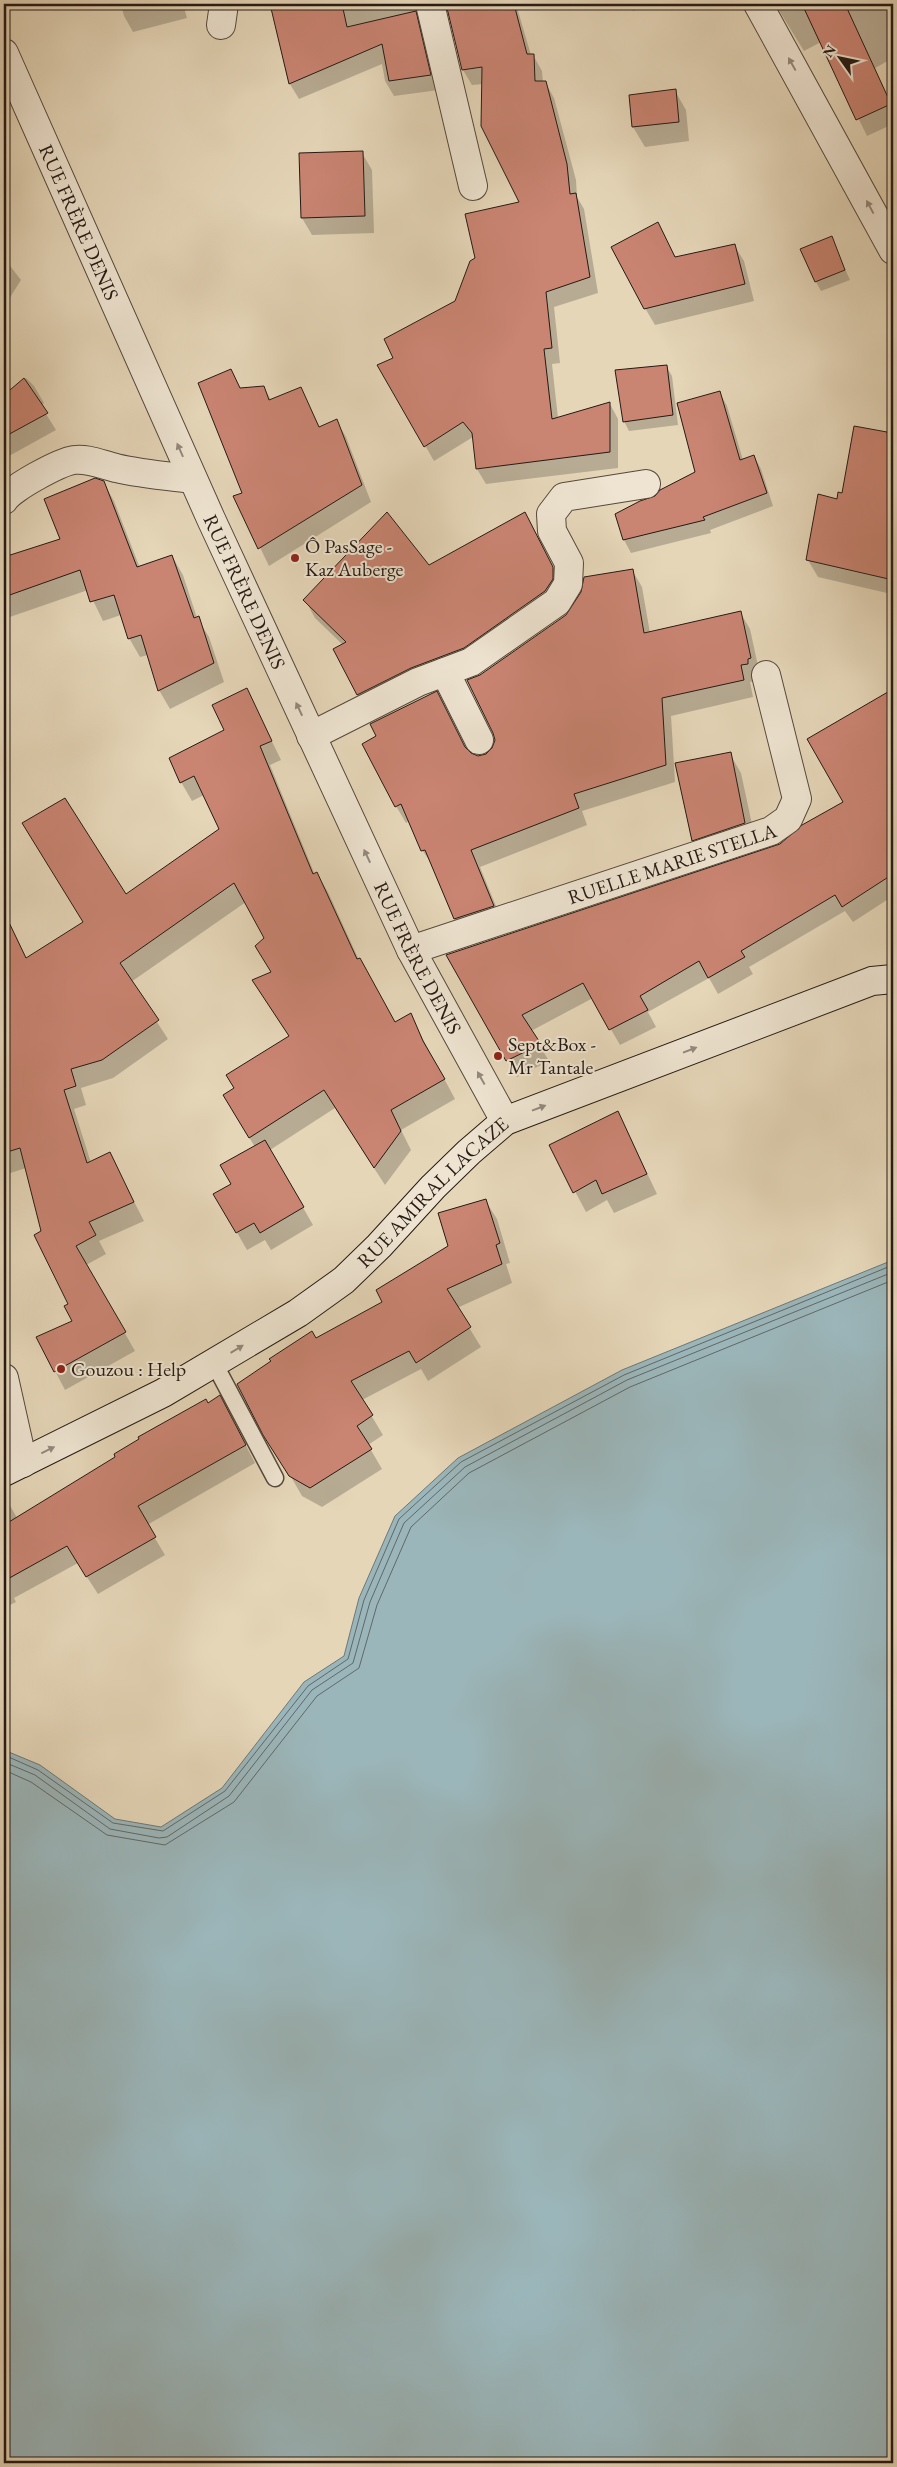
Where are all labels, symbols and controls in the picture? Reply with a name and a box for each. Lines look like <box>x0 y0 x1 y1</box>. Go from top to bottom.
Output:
north arrow <box>814 32 864 82</box>
text: N <box>818 41 840 61</box>
one-way arrow <box>788 57 796 72</box>
street label: RUE FRÈRE DENIS <box>33 140 125 304</box>
one-way arrow <box>866 199 874 214</box>
one-way arrow <box>175 443 183 457</box>
street label: RUE FRÈRE DENIS <box>198 510 292 673</box>
place label: Ô PasSage - Kaz Auberge <box>305 533 404 582</box>
marker: Ô PasSage - Kaz Auberge <box>289 552 301 564</box>
one-way arrow <box>294 702 302 716</box>
street label: RUELLE MARIE STELLA <box>564 817 780 910</box>
one-way arrow <box>363 849 371 863</box>
street label: RUE FRÈRE DENIS <box>368 877 468 1039</box>
place label: Sept&Box - Mr Tantale <box>508 1031 596 1080</box>
one-way arrow <box>683 1046 698 1053</box>
marker: Sept&Box - Mr Tantale <box>492 1050 504 1062</box>
one-way arrow <box>477 1072 486 1085</box>
one-way arrow <box>531 1104 546 1111</box>
street label: RUE AMIRAL LACAZE <box>351 1111 514 1273</box>
one-way arrow <box>231 1345 244 1354</box>
place label: Gouzou : Help <box>71 1356 186 1382</box>
marker: Gouzou : Help <box>55 1363 67 1375</box>
one-way arrow <box>40 1446 55 1455</box>

